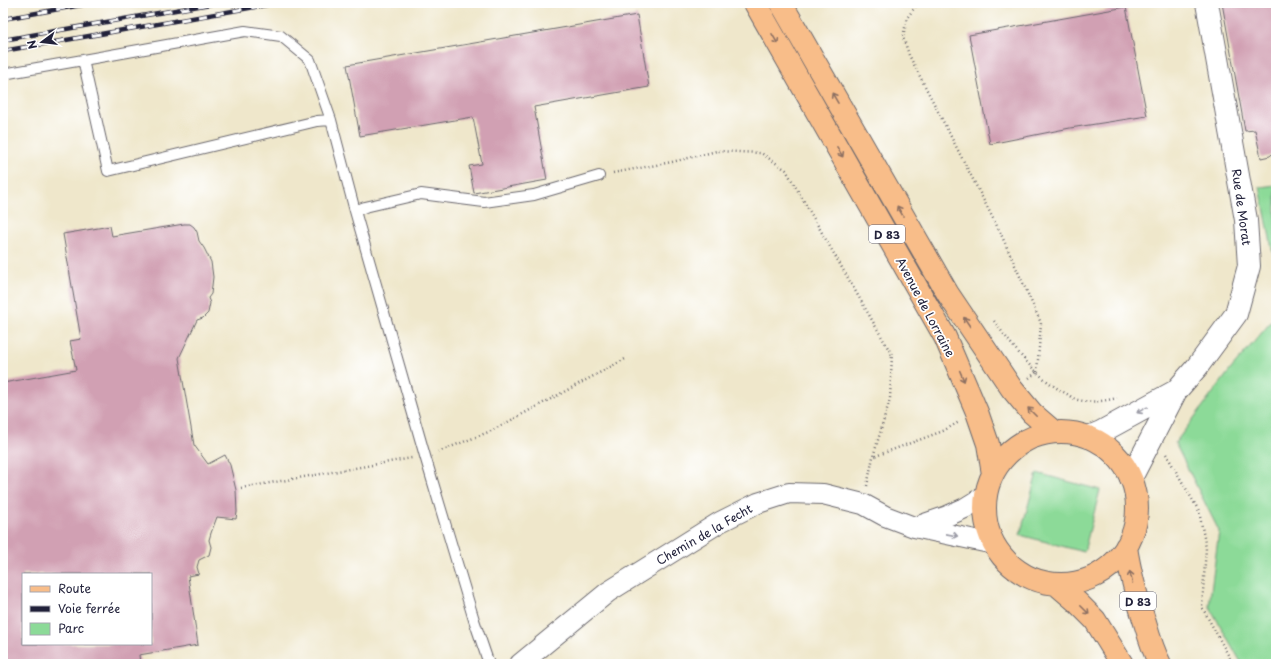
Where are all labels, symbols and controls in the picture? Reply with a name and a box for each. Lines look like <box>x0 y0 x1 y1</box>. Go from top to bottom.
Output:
north arrow <box>22 22 62 62</box>
one-way arrow <box>772 33 780 45</box>
text: N <box>22 38 41 51</box>
one-way arrow <box>831 92 839 104</box>
one-way arrow <box>836 145 844 157</box>
street label: Rue de Morat <box>1228 168 1256 247</box>
one-way arrow <box>896 205 904 217</box>
road number: D 83 <box>869 225 905 243</box>
street label: Avenue de Lorraine <box>892 254 960 360</box>
one-way arrow <box>963 317 971 328</box>
one-way arrow <box>959 370 966 382</box>
one-way arrow <box>1027 407 1037 417</box>
one-way arrow <box>1136 407 1148 414</box>
street label: Chemin de la Fecht <box>653 499 755 569</box>
one-way arrow <box>945 531 958 539</box>
one-way arrow <box>1127 570 1134 583</box>
legend <box>22 573 152 645</box>
text: Route <box>58 579 91 597</box>
road number: D 83 <box>1120 592 1156 610</box>
text: Voie ferrée <box>58 599 120 617</box>
one-way arrow <box>1080 605 1090 615</box>
text: Parc <box>58 619 84 637</box>

